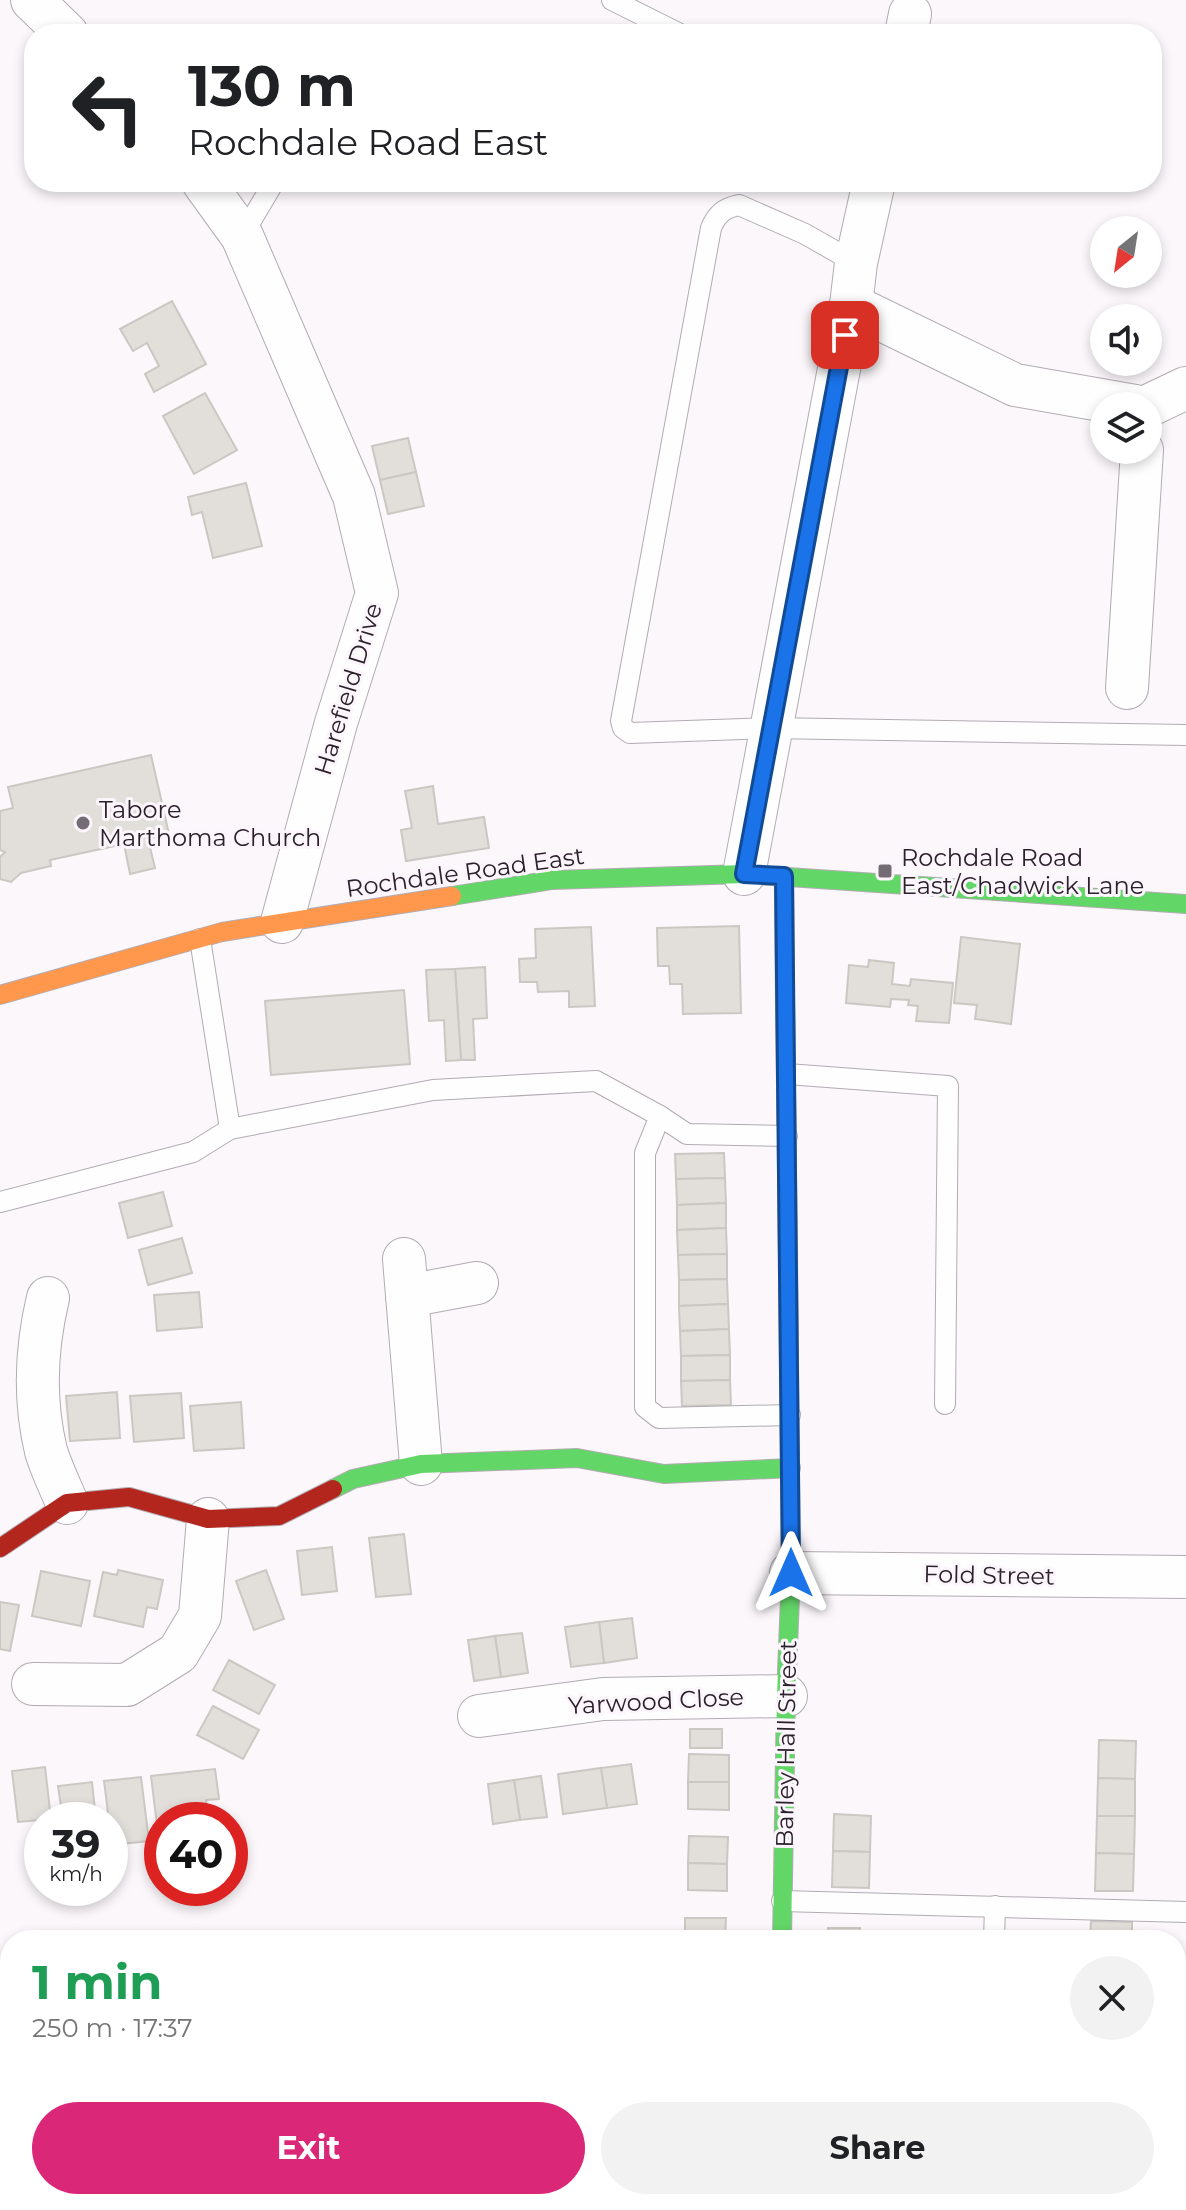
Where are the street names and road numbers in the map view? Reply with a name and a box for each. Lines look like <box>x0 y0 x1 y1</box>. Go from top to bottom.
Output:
street label: Harefield Drive <box>308 599 388 779</box>
street label: Rochdale Road East <box>344 841 586 903</box>
street label: Fold Street <box>923 1559 1055 1591</box>
street label: Barley Hall Street <box>770 1640 802 1848</box>
street label: Yarwood Close <box>567 1682 745 1720</box>

